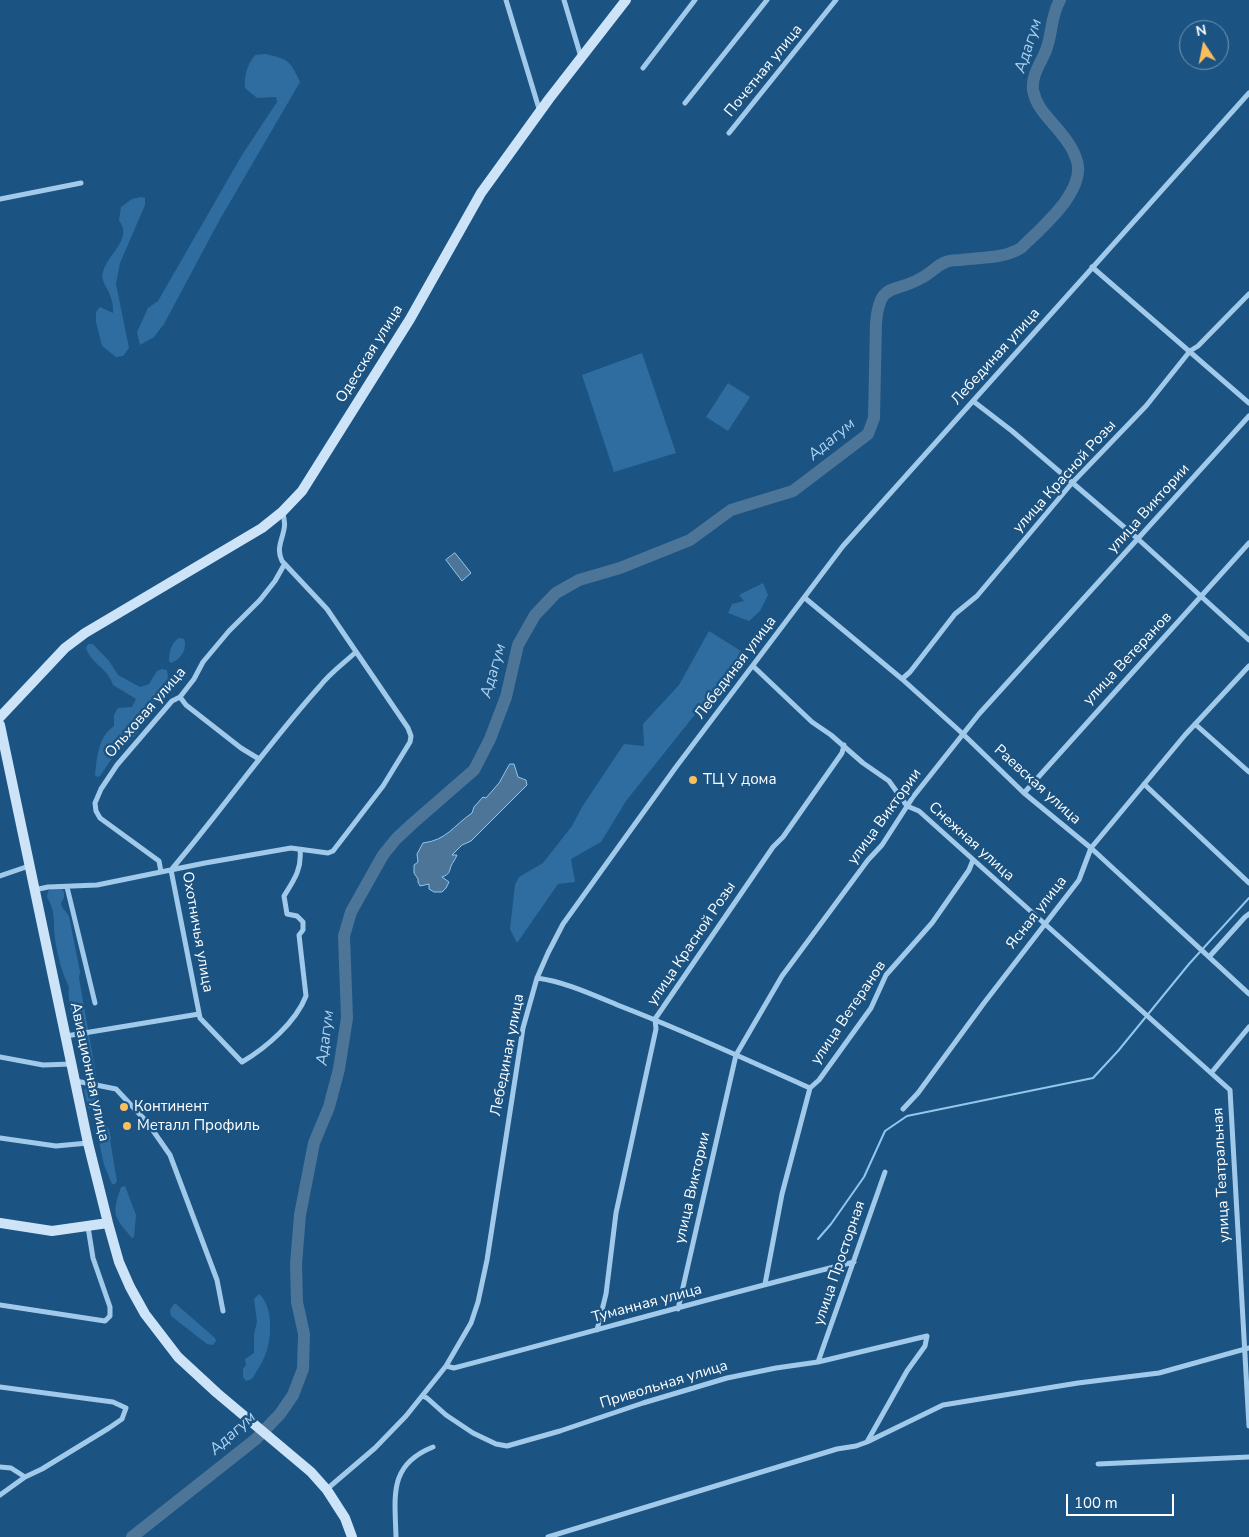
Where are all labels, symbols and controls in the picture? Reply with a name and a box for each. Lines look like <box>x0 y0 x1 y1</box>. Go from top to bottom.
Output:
water label: Адагум <box>1011 17 1047 75</box>
north arrow <box>1179 20 1229 70</box>
text: N <box>1194 20 1208 41</box>
street label: Почетная улица <box>721 21 807 121</box>
street label: Одесская улица <box>333 302 407 406</box>
street label: Лебединая улица <box>948 305 1044 409</box>
water label: Адагум <box>805 415 859 465</box>
street label: улица Красной Розы <box>1010 417 1120 537</box>
street label: улица Виктории <box>1104 461 1194 557</box>
street label: улица Ветеранов <box>1080 609 1176 709</box>
street label: Лебединая улица <box>691 613 781 723</box>
water label: Адагум <box>477 642 511 700</box>
street label: Ольховая улица <box>102 664 190 762</box>
street label: Раевская улица <box>990 741 1084 829</box>
street label: улица Виктории <box>844 766 926 868</box>
place label: ТЦ У дома <box>703 771 777 789</box>
marker: ТЦ У дома <box>687 774 699 786</box>
street label: Снежная улица <box>924 799 1018 885</box>
street label: Охотничья улица <box>178 870 216 994</box>
street label: Ясная улица <box>1003 873 1071 953</box>
street label: улица Красной Розы <box>644 879 740 1009</box>
street label: улица Ветеранов <box>808 958 890 1068</box>
street label: Лебединая улица <box>487 992 529 1118</box>
street label: Авиационная улица <box>65 1001 113 1143</box>
water label: Адагум <box>313 1009 339 1067</box>
place label: Континент <box>134 1098 209 1116</box>
marker: Континент <box>118 1101 130 1113</box>
street label: улица Театральная <box>1209 1107 1235 1243</box>
place label: Металл Профиль <box>137 1117 260 1135</box>
marker: Металл Профиль <box>121 1120 133 1132</box>
street label: улица Виктории <box>671 1130 715 1246</box>
street label: улица Просторная <box>810 1198 870 1328</box>
street label: Туманная улица <box>590 1281 704 1327</box>
street label: Привольная улица <box>598 1357 730 1413</box>
water label: Адагум <box>206 1408 260 1460</box>
scale bar <box>1069 1484 1176 1516</box>
text: 100 m <box>1074 1493 1118 1513</box>

